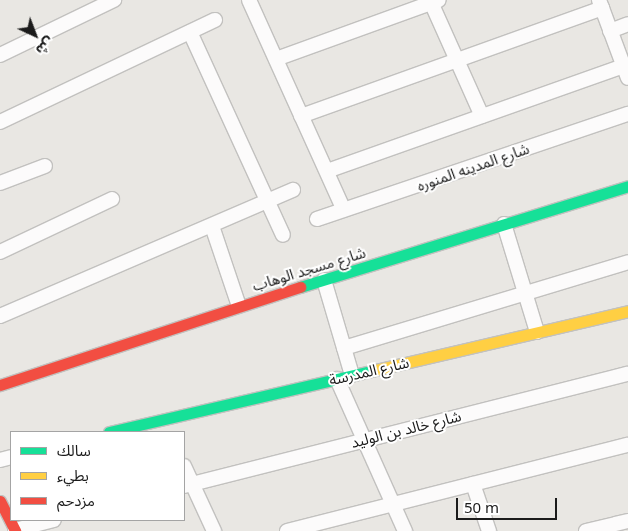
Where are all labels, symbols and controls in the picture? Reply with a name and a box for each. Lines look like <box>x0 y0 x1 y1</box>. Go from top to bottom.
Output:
north arrow <box>10 10 60 60</box>
text: ش <box>32 33 59 60</box>
street label: شارع المدينه المنوره <box>415 139 531 195</box>
street label: شارع مسجد الوهاب <box>250 243 368 295</box>
street label: شارع المدرسة <box>327 353 411 389</box>
street label: شارع خالد بن الوليد <box>349 407 463 451</box>
legend <box>10 431 185 521</box>
text: سالك <box>57 440 91 460</box>
text: بطيء <box>57 465 89 485</box>
scale bar <box>458 488 559 520</box>
text: مزدحم <box>57 490 95 510</box>
text: 50 m <box>464 497 499 517</box>

